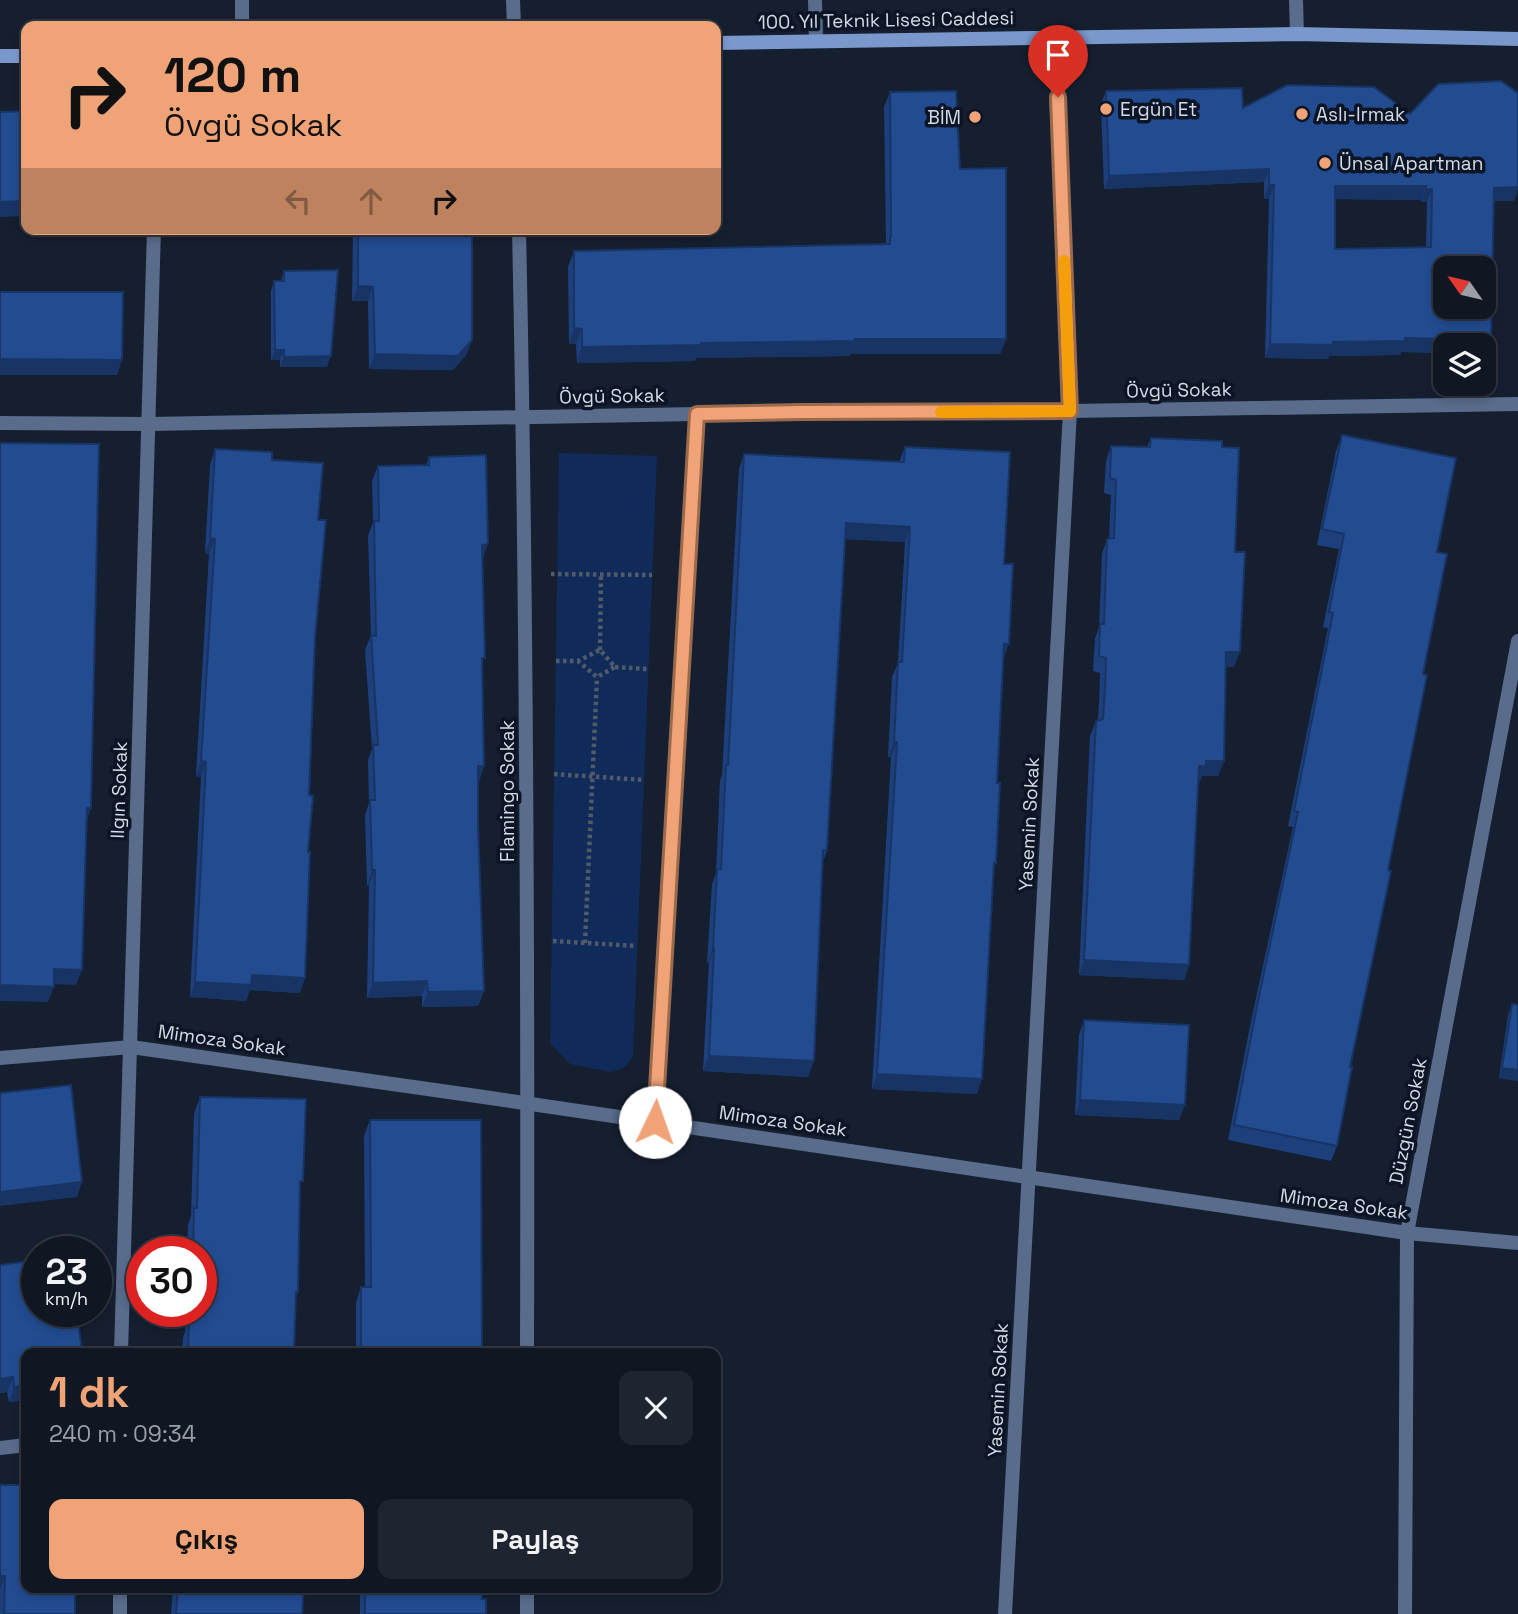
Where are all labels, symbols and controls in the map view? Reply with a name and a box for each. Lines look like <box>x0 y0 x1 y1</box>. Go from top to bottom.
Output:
street label: 100. Yıl Teknik Lisesi Caddesi <box>758 5 1014 35</box>
pin <box>1028 25 1088 97</box>
icon: arrive <box>1039 36 1077 74</box>
text: 120 m <box>164 44 301 106</box>
icon: right <box>49 49 140 140</box>
place label: Ergün Et <box>1120 97 1197 122</box>
marker: Ergün Et <box>1098 101 1114 117</box>
place label: Aslı-Irmak <box>1316 102 1405 127</box>
text: Övgü Sokak <box>164 105 342 145</box>
place label: BİM <box>927 105 961 130</box>
marker: Aslı-Irmak <box>1294 106 1310 122</box>
marker: BİM <box>967 109 983 125</box>
place label: Ünsal Apartman <box>1339 151 1483 176</box>
marker: Ünsal Apartman <box>1317 155 1333 171</box>
icon: left <box>279 182 317 220</box>
icon: ahead <box>352 182 390 220</box>
icon: right <box>425 182 463 220</box>
north arrow <box>1433 256 1496 318</box>
map controls <box>1433 256 1496 396</box>
button: layers <box>1433 333 1496 396</box>
street label: Övgü Sokak <box>1126 377 1232 403</box>
street label: Övgü Sokak <box>559 383 665 409</box>
street label: Flamingo Sokak <box>495 720 520 862</box>
street label: Ilgın Sokak <box>105 741 133 839</box>
street label: Yasemin Sokak <box>1013 756 1045 892</box>
street label: Mimoza Sokak <box>156 1019 288 1061</box>
street label: Düzgün Sokak <box>1383 1055 1433 1187</box>
position arrow <box>618 1085 692 1159</box>
street label: Mimoza Sokak <box>717 1100 849 1142</box>
street label: Mimoza Sokak <box>1278 1183 1410 1225</box>
speed limit sign: 30 <box>126 1236 217 1327</box>
text: 23 <box>45 1250 88 1294</box>
text: km/h <box>45 1287 88 1310</box>
street label: Yasemin Sokak <box>982 1322 1014 1458</box>
text: 1 dk <box>49 1366 129 1419</box>
button: close <box>619 1371 693 1445</box>
text: 240 m · 09:34 <box>49 1419 196 1449</box>
button: Çıkış <box>49 1499 364 1579</box>
button: Paylaş <box>378 1499 693 1579</box>

